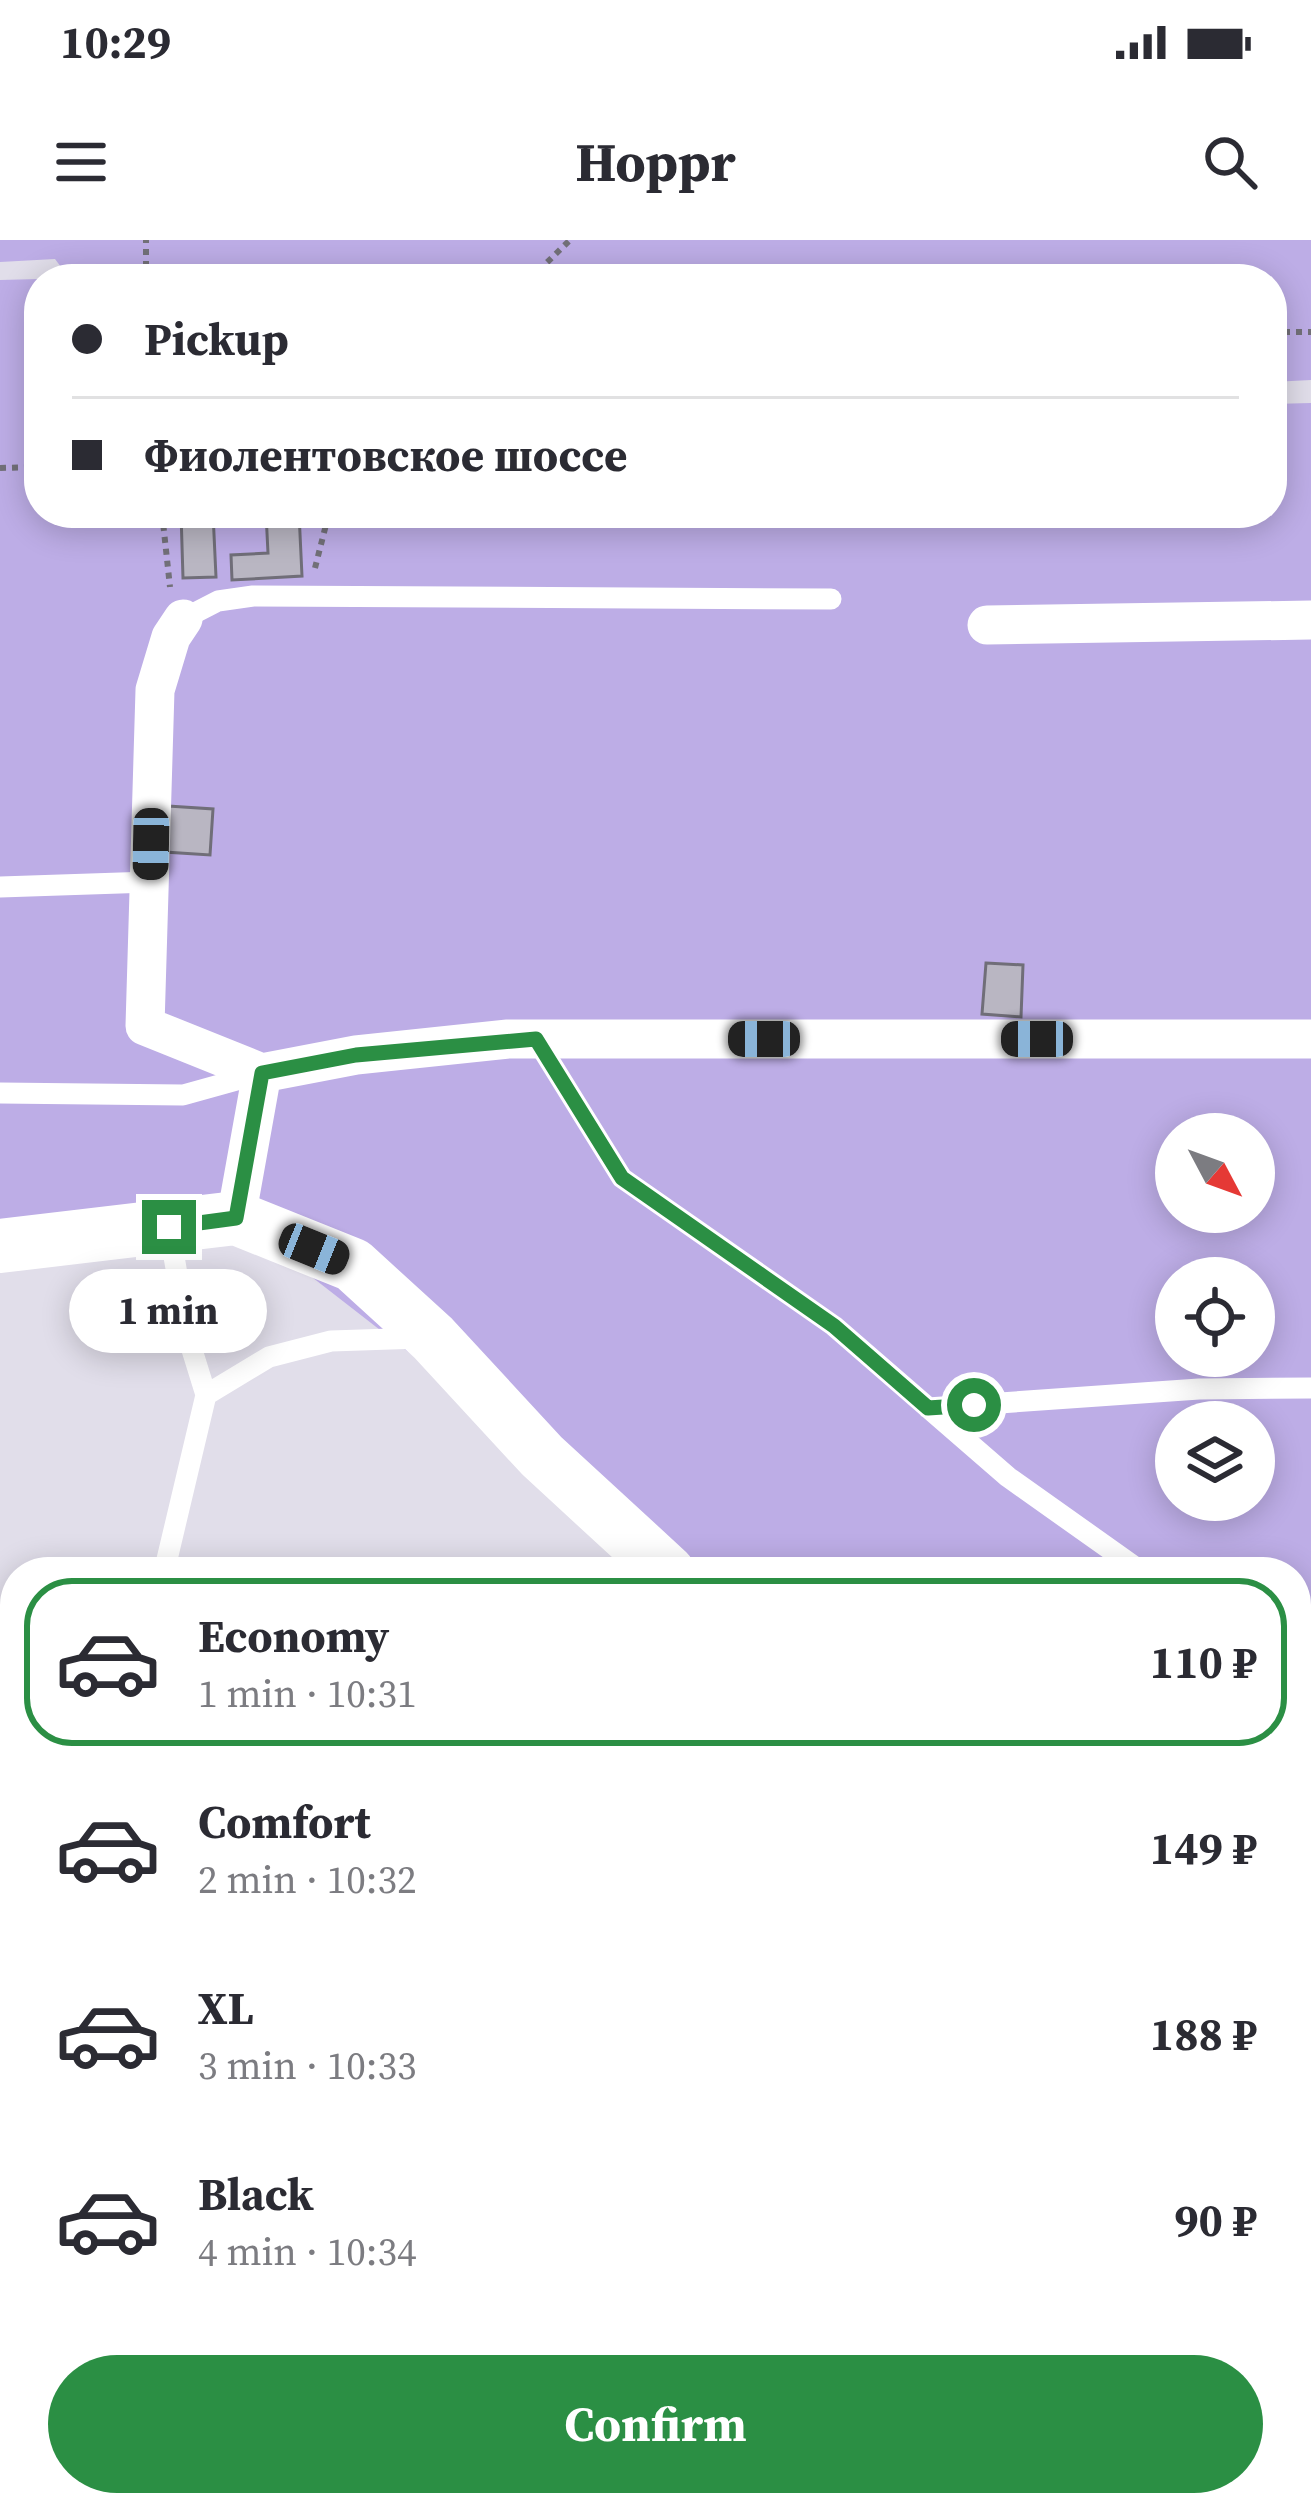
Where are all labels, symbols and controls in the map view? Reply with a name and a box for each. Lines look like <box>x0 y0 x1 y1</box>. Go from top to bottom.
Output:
text: 10:29 <box>60 11 171 73</box>
text: Hoppr <box>575 125 736 199</box>
icon: menu <box>48 129 114 195</box>
icon: search <box>1197 129 1263 195</box>
text: Pickup <box>144 308 289 370</box>
text: Фиолентовское шоссе <box>144 424 627 486</box>
car <box>132 808 170 880</box>
car <box>728 1021 800 1057</box>
car <box>1001 1021 1073 1057</box>
north arrow <box>1155 1113 1275 1233</box>
map controls <box>1155 1113 1275 1521</box>
route end <box>142 1200 196 1254</box>
car <box>274 1219 354 1279</box>
button: locate <box>1155 1257 1275 1377</box>
callout: 1 min <box>70 1269 268 1353</box>
text: 1 min <box>117 1284 219 1337</box>
route start <box>947 1378 1001 1432</box>
button: layers <box>1155 1401 1275 1521</box>
text: Economy <box>198 1605 389 1667</box>
icon: car <box>54 1608 162 1716</box>
text: 110 ₽ <box>1150 1631 1257 1693</box>
text: 1 min · 10:31 <box>198 1667 417 1720</box>
text: Comfort <box>198 1791 371 1853</box>
icon: car <box>54 1794 162 1902</box>
text: 149 ₽ <box>1150 1817 1257 1879</box>
text: 2 min · 10:32 <box>198 1853 417 1906</box>
text: XL <box>198 1977 254 2039</box>
icon: car <box>54 1980 162 2088</box>
text: 188 ₽ <box>1150 2003 1257 2065</box>
text: 3 min · 10:33 <box>198 2039 417 2092</box>
text: Black <box>198 2163 314 2225</box>
icon: car <box>54 2166 162 2274</box>
text: 90 ₽ <box>1174 2189 1257 2251</box>
text: 4 min · 10:34 <box>198 2225 417 2278</box>
button: Confirm <box>48 2355 1263 2493</box>

